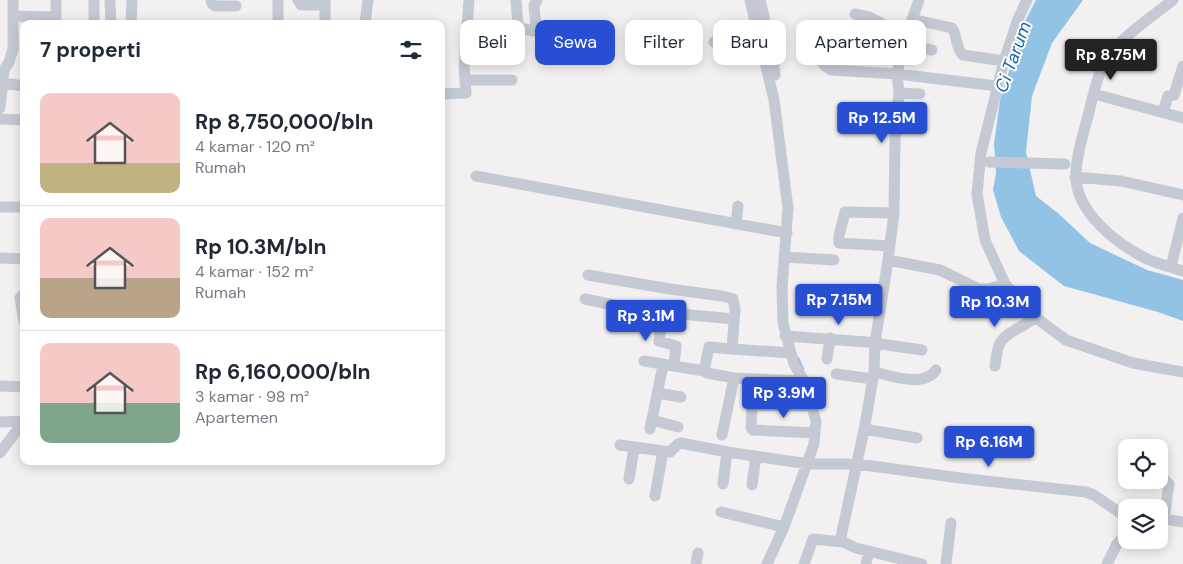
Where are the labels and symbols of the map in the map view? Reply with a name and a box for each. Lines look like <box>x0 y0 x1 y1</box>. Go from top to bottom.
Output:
water label: Ci Tarum <box>989 18 1037 96</box>
pin: Rp 8.75M <box>1059 38 1163 81</box>
pin: Rp 12.5M <box>830 102 934 144</box>
pin: Rp 7.15M <box>787 284 891 326</box>
pin: Rp 10.3M <box>943 286 1047 328</box>
pin: Rp 3.1M <box>600 300 692 342</box>
pin: Rp 3.9M <box>738 376 830 419</box>
pin: Rp 6.16M <box>937 426 1041 468</box>

